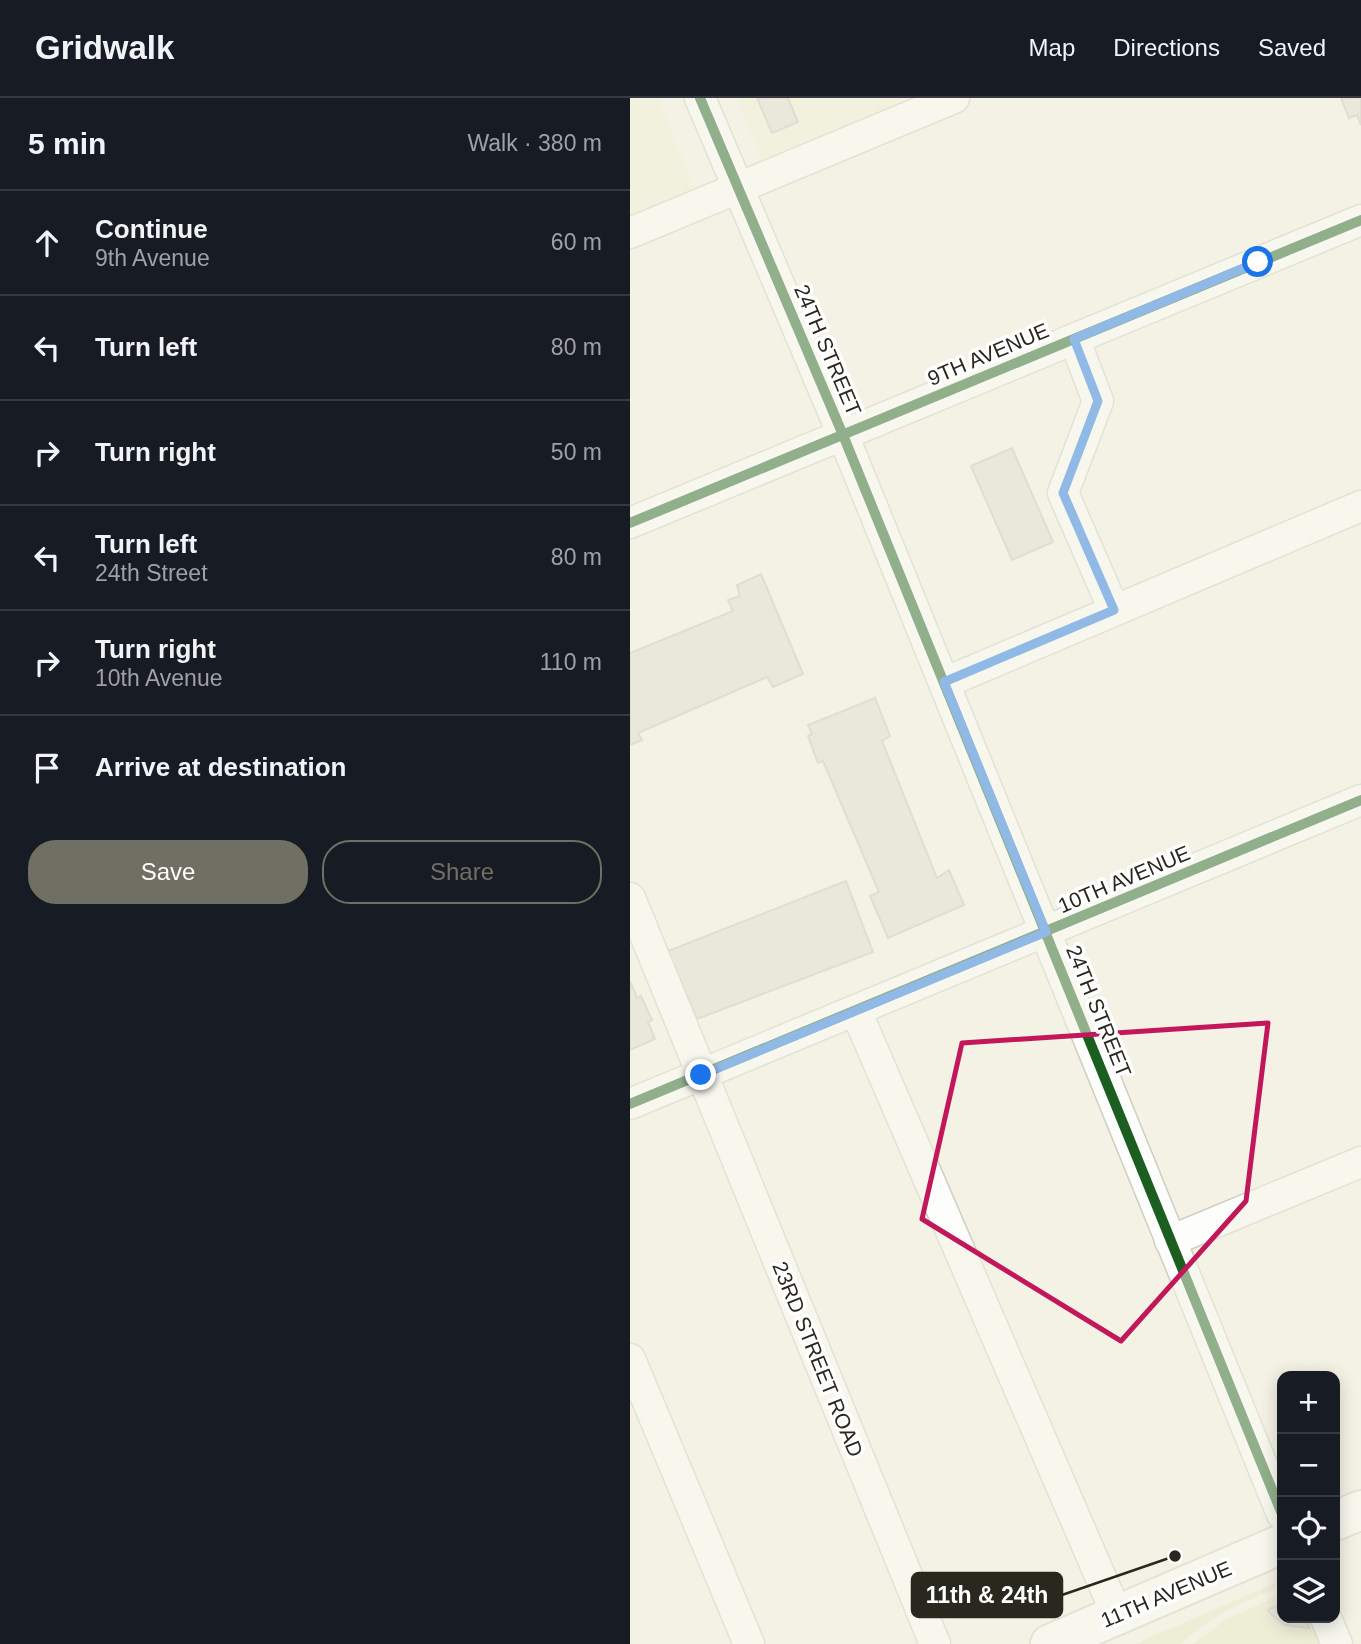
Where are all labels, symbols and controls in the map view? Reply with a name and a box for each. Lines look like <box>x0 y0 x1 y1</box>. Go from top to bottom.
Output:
text: Gridwalk <box>35 29 174 66</box>
text: Map <box>1029 34 1075 61</box>
text: Directions <box>1113 34 1220 61</box>
text: Saved <box>1258 34 1326 61</box>
text: 5 min <box>28 127 106 160</box>
text: Walk · 380 m <box>467 130 602 156</box>
text: Continue <box>95 214 208 244</box>
icon: ahead <box>28 224 66 262</box>
text: 60 m <box>551 229 602 255</box>
text: 9th Avenue <box>95 245 210 271</box>
route start <box>1242 246 1273 277</box>
street label: 24TH STREET <box>790 281 866 419</box>
street label: 9TH AVENUE <box>924 318 1052 390</box>
icon: left <box>28 329 66 367</box>
text: Turn left <box>95 332 197 362</box>
text: 80 m <box>551 334 602 360</box>
icon: right <box>28 434 66 472</box>
text: Turn right <box>95 437 216 467</box>
text: 50 m <box>551 439 602 465</box>
text: Turn left <box>95 529 197 559</box>
icon: left <box>28 539 66 577</box>
text: 80 m <box>551 544 602 570</box>
text: 24th Street <box>95 560 208 586</box>
text: Turn right <box>95 634 216 664</box>
icon: right <box>28 644 66 682</box>
text: 110 m <box>540 649 602 675</box>
text: 10th Avenue <box>95 665 222 691</box>
icon: arrive <box>28 749 66 787</box>
text: Arrive at destination <box>95 752 346 782</box>
button: Save <box>28 840 308 904</box>
button: Share <box>322 840 602 904</box>
street label: 10TH AVENUE <box>1055 841 1193 917</box>
street label: 24TH STREET <box>1062 942 1136 1080</box>
route end <box>685 1059 716 1090</box>
street label: 23RD STREET ROAD <box>768 1258 868 1460</box>
map controls <box>1277 1371 1340 1623</box>
button: + <box>1277 1371 1340 1434</box>
button: − <box>1277 1434 1340 1497</box>
button: locate <box>1277 1497 1340 1560</box>
street label: 11TH AVENUE <box>1097 1556 1235 1632</box>
button: layers <box>1277 1560 1340 1623</box>
callout: 11th & 24th <box>912 1573 1062 1617</box>
text: 11th & 24th <box>926 1582 1048 1608</box>

